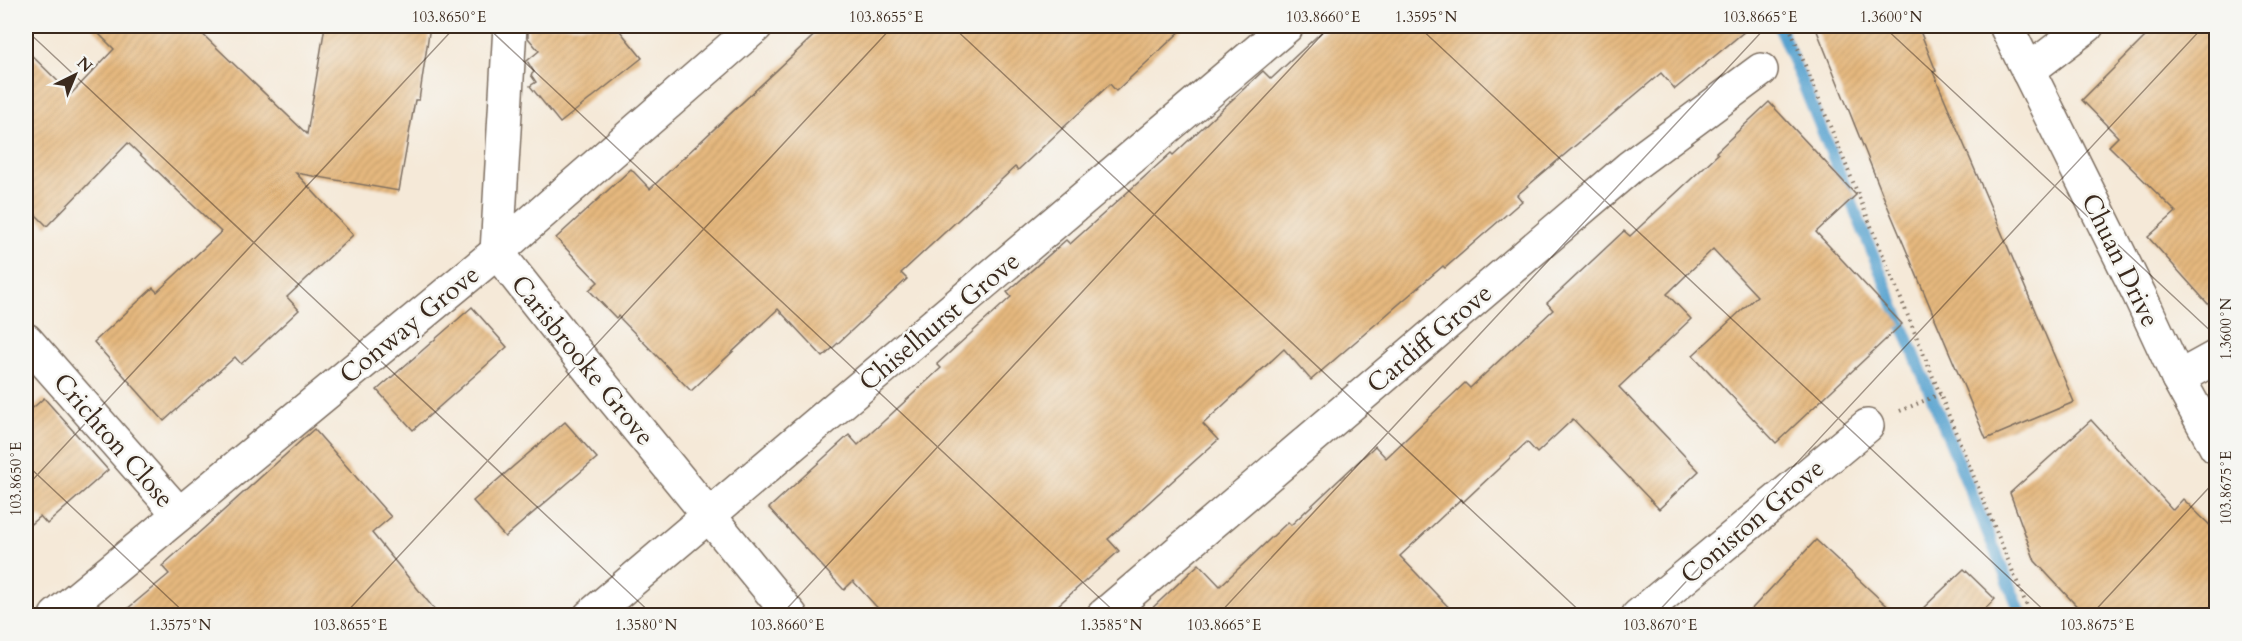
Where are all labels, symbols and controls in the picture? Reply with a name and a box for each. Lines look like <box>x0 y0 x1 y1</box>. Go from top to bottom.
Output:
text: 103.8650°E <box>412 7 486 27</box>
text: 103.8655°E <box>849 7 923 27</box>
text: 103.8660°E <box>1286 7 1360 27</box>
text: 1.3595°N <box>1395 7 1458 27</box>
text: 103.8665°E <box>1723 7 1797 27</box>
text: 1.3600°N <box>1860 7 1923 27</box>
north arrow <box>45 45 105 105</box>
text: N <box>72 52 97 78</box>
street label: Chuan Drive <box>2073 188 2168 333</box>
street label: Chiselhurst Grove <box>852 244 1027 399</box>
street label: Conway Grove <box>332 257 487 392</box>
street label: Carisbrooke Grove <box>503 268 662 453</box>
street label: Cardiff Grove <box>1359 276 1499 401</box>
text: 1.3600°N <box>2216 297 2236 360</box>
street label: Crichton Close <box>45 365 182 515</box>
text: 103.8650°E <box>6 442 26 516</box>
street label: Coniston Grove <box>1673 451 1832 592</box>
text: 103.8675°E <box>2216 451 2236 525</box>
text: 1.3575°N <box>149 615 212 635</box>
text: 103.8655°E <box>313 615 387 635</box>
text: 1.3580°N <box>615 615 678 635</box>
text: 103.8660°E <box>750 615 824 635</box>
text: 1.3585°N <box>1080 615 1143 635</box>
text: 103.8665°E <box>1187 615 1261 635</box>
text: 103.8670°E <box>1623 615 1697 635</box>
text: 103.8675°E <box>2060 615 2134 635</box>

